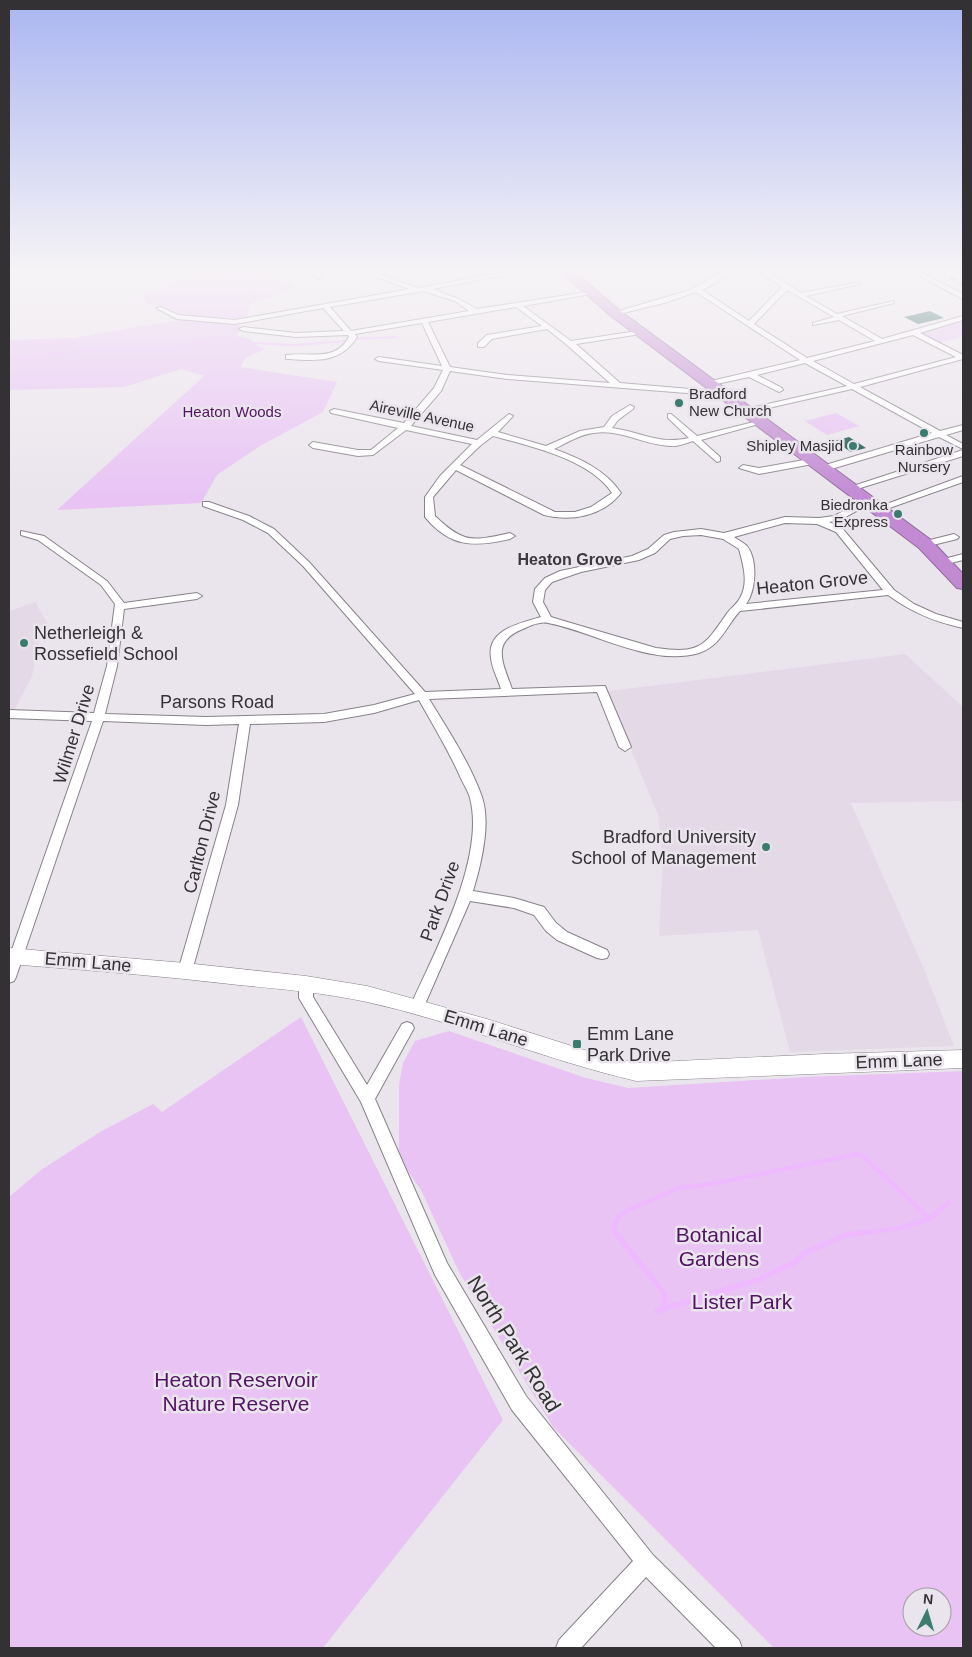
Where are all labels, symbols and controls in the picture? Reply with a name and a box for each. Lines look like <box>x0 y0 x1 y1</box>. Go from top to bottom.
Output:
place label: Bradford New Church <box>689 385 772 419</box>
street label: Aireville Avenue <box>368 396 476 435</box>
marker: Bradford New Church <box>673 397 685 409</box>
park label: Heaton Woods <box>183 403 281 420</box>
marker: Rainbow Nursery <box>918 427 930 439</box>
place label: Shipley Masjid <box>746 437 843 454</box>
marker: Shipley Masjid <box>847 440 859 452</box>
place label: Rainbow Nursery <box>895 441 953 475</box>
place label: Biedronka Express <box>820 496 889 530</box>
marker: Biedronka Express <box>892 508 904 520</box>
district label: Heaton Grove <box>518 551 623 568</box>
street label: Heaton Grove <box>755 567 869 599</box>
place label: Netherleigh & Rossefield School <box>34 623 178 664</box>
marker: Netherleigh & Rossefield School <box>18 637 30 649</box>
street label: Wilmer Drive <box>49 682 99 786</box>
street label: Parsons Road <box>160 692 274 712</box>
street label: Carlton Drive <box>180 789 224 895</box>
place label: Bradford University School of Management <box>571 827 756 868</box>
marker: Bradford University School of Management <box>760 841 772 853</box>
street label: Park Drive <box>416 858 464 944</box>
street label: Emm Lane <box>44 948 132 976</box>
street label: Emm Lane <box>441 1006 531 1050</box>
place label: Emm Lane Park Drive <box>587 1024 674 1065</box>
marker: Emm Lane Park Drive <box>571 1038 583 1050</box>
street label: Emm Lane <box>855 1049 943 1073</box>
park label: Botanical Gardens <box>676 1223 762 1270</box>
street label: North Park Road <box>463 1271 566 1416</box>
park label: Lister Park <box>692 1290 793 1313</box>
park label: Heaton Reservoir Nature Reserve <box>154 1368 318 1415</box>
north arrow <box>902 1587 952 1637</box>
text: N <box>922 1591 934 1607</box>

